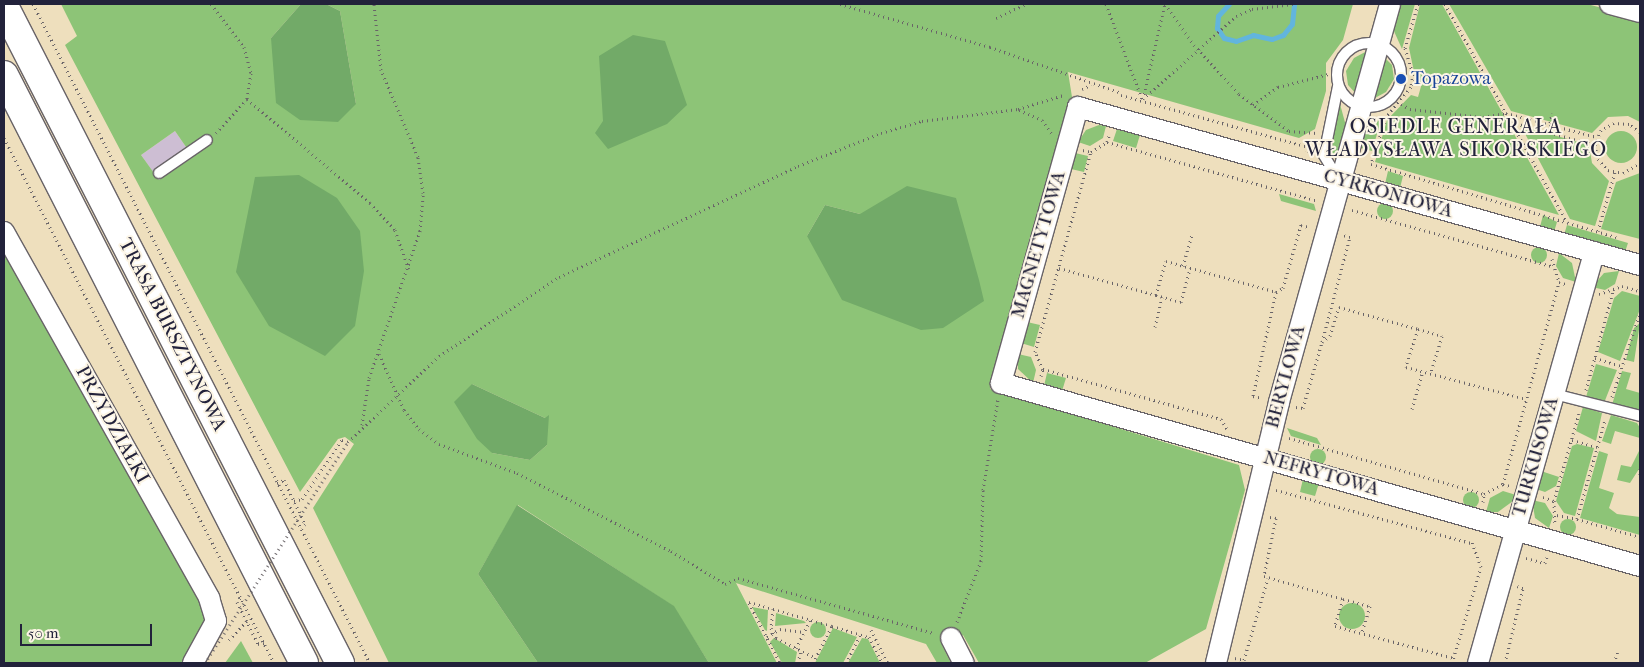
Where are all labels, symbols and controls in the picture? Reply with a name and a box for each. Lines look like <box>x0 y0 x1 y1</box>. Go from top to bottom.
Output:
place label: Topazowa <box>1411 68 1491 90</box>
marker: Topazowa <box>1395 73 1407 85</box>
district label: OSIEDLE GENERAŁA WŁADYSŁAWA SIKORSKIEGO <box>1302 114 1610 161</box>
street label: CYRKONIOWA <box>1321 165 1455 223</box>
street label: MAGNETYTOWA <box>1007 169 1071 321</box>
street label: TRASA BURSZTYNOWA <box>113 235 231 435</box>
street label: BERYLOWA <box>1261 323 1311 431</box>
street label: PRZYDZIAŁKI <box>70 362 154 488</box>
street label: TURKUSOWA <box>1508 394 1564 520</box>
street label: NEFRYTOWA <box>1261 447 1381 501</box>
scale bar <box>22 614 155 646</box>
text: 50 m <box>28 624 58 642</box>

